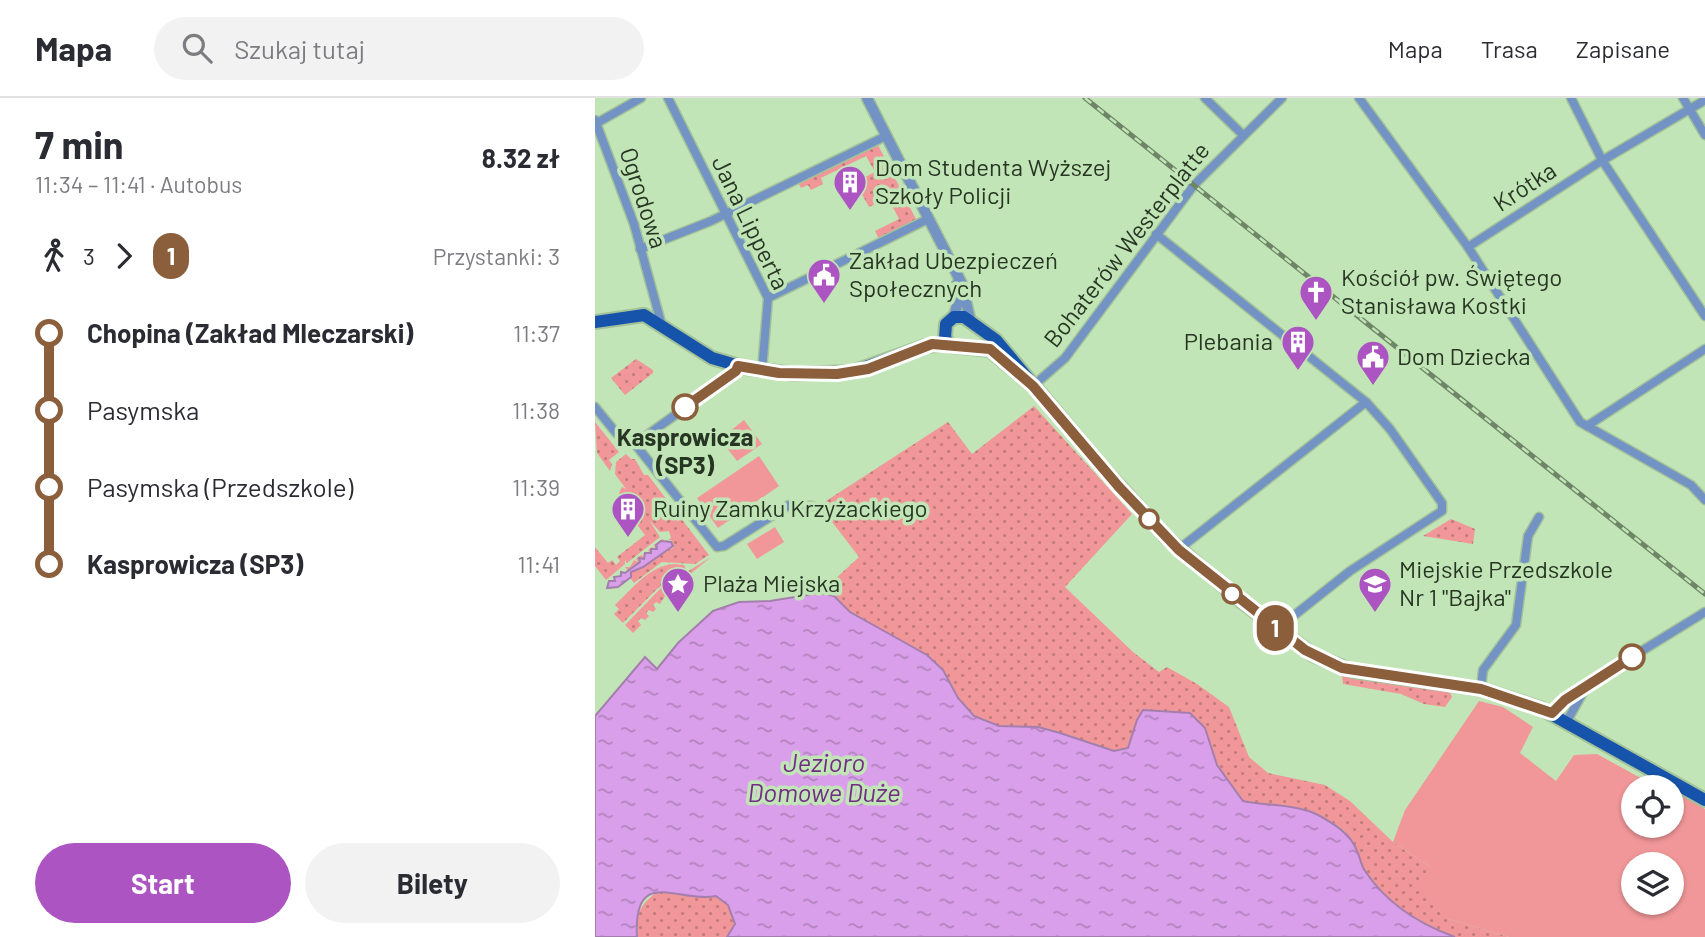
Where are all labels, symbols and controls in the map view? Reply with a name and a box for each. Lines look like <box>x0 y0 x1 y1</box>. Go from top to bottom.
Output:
search box <box>154 17 644 80</box>
text: Mapa <box>35 28 112 68</box>
icon: search <box>178 29 216 67</box>
text: Szukaj tutaj <box>234 33 365 64</box>
text: Mapa <box>1388 34 1443 63</box>
text: Trasa <box>1481 34 1538 63</box>
text: Zapisane <box>1576 34 1670 63</box>
text: 7 min <box>35 121 124 167</box>
street label: Bohaterów Westerplatte <box>1037 136 1215 352</box>
text: 8.32 zł <box>482 142 560 173</box>
street label: Ogrodowa <box>615 143 674 252</box>
street label: Jana Lipperta <box>707 151 796 294</box>
place label: Dom Studenta Wyższej Szkoły Policji <box>875 152 1111 209</box>
street label: Krótka <box>1487 155 1561 217</box>
building icon: Dom Studenta Wyższej Szkoły Policji <box>831 163 869 212</box>
text: 11:34 – 11:41 · Autobus <box>35 170 242 198</box>
icon: walk <box>35 237 73 275</box>
icon: forward <box>105 237 143 275</box>
text: 1 <box>167 241 175 270</box>
text: 3 <box>83 242 95 270</box>
text: Przystanki: 3 <box>433 242 560 270</box>
place label: Zakład Ubezpieczeń Społecznych <box>849 245 1058 302</box>
public building icon: Zakład Ubezpieczeń Społecznych <box>805 256 843 305</box>
place label: Kościół pw. Świętego Stanisława Kostki <box>1341 262 1562 319</box>
church icon: Kościół pw. Świętego Stanisława Kostki <box>1297 273 1335 322</box>
text: Chopina (Zakład Mleczarski) <box>87 317 413 348</box>
text: 11:37 <box>513 319 560 347</box>
building icon: Plebania <box>1279 323 1317 372</box>
place label: Plebania <box>1184 326 1273 355</box>
public building icon: Dom Dziecka <box>1354 338 1392 387</box>
place label: Dom Dziecka <box>1397 341 1531 370</box>
text: Pasymska <box>87 394 199 425</box>
marker: Kasprowicza (SP3) <box>672 394 698 420</box>
text: 11:38 <box>512 396 560 424</box>
place label: Kasprowicza (SP3) <box>617 422 753 479</box>
text: Pasymska (Przedszkole) <box>87 471 353 502</box>
text: 11:39 <box>512 473 560 501</box>
building icon: Ruiny Zamku Krzyżackiego <box>609 490 647 539</box>
place label: Ruiny Zamku Krzyżackiego <box>653 493 928 522</box>
unlabelled marker <box>1139 509 1159 529</box>
text: Kasprowicza (SP3) <box>87 548 303 579</box>
text: 11:41 <box>517 550 560 578</box>
place label: Miejskie Przedszkole Nr 1 "Bajka" <box>1399 554 1613 611</box>
place icon: Plaża Miejska <box>659 565 697 614</box>
school or university icon: Miejskie Przedszkole Nr 1 "Bajka" <box>1356 565 1394 614</box>
place label: Plaża Miejska <box>703 568 840 597</box>
unlabelled marker <box>1222 584 1242 604</box>
line badge: 1 <box>1252 605 1298 651</box>
text: 1 <box>1271 613 1279 642</box>
unlabelled marker <box>1619 644 1645 670</box>
water label: Jezioro Domowe Duże <box>748 746 900 807</box>
map controls <box>1621 775 1684 915</box>
button: locate <box>1621 775 1684 838</box>
button: Start <box>35 843 291 923</box>
button: Bilety <box>305 843 560 923</box>
button: layers <box>1621 852 1684 915</box>

